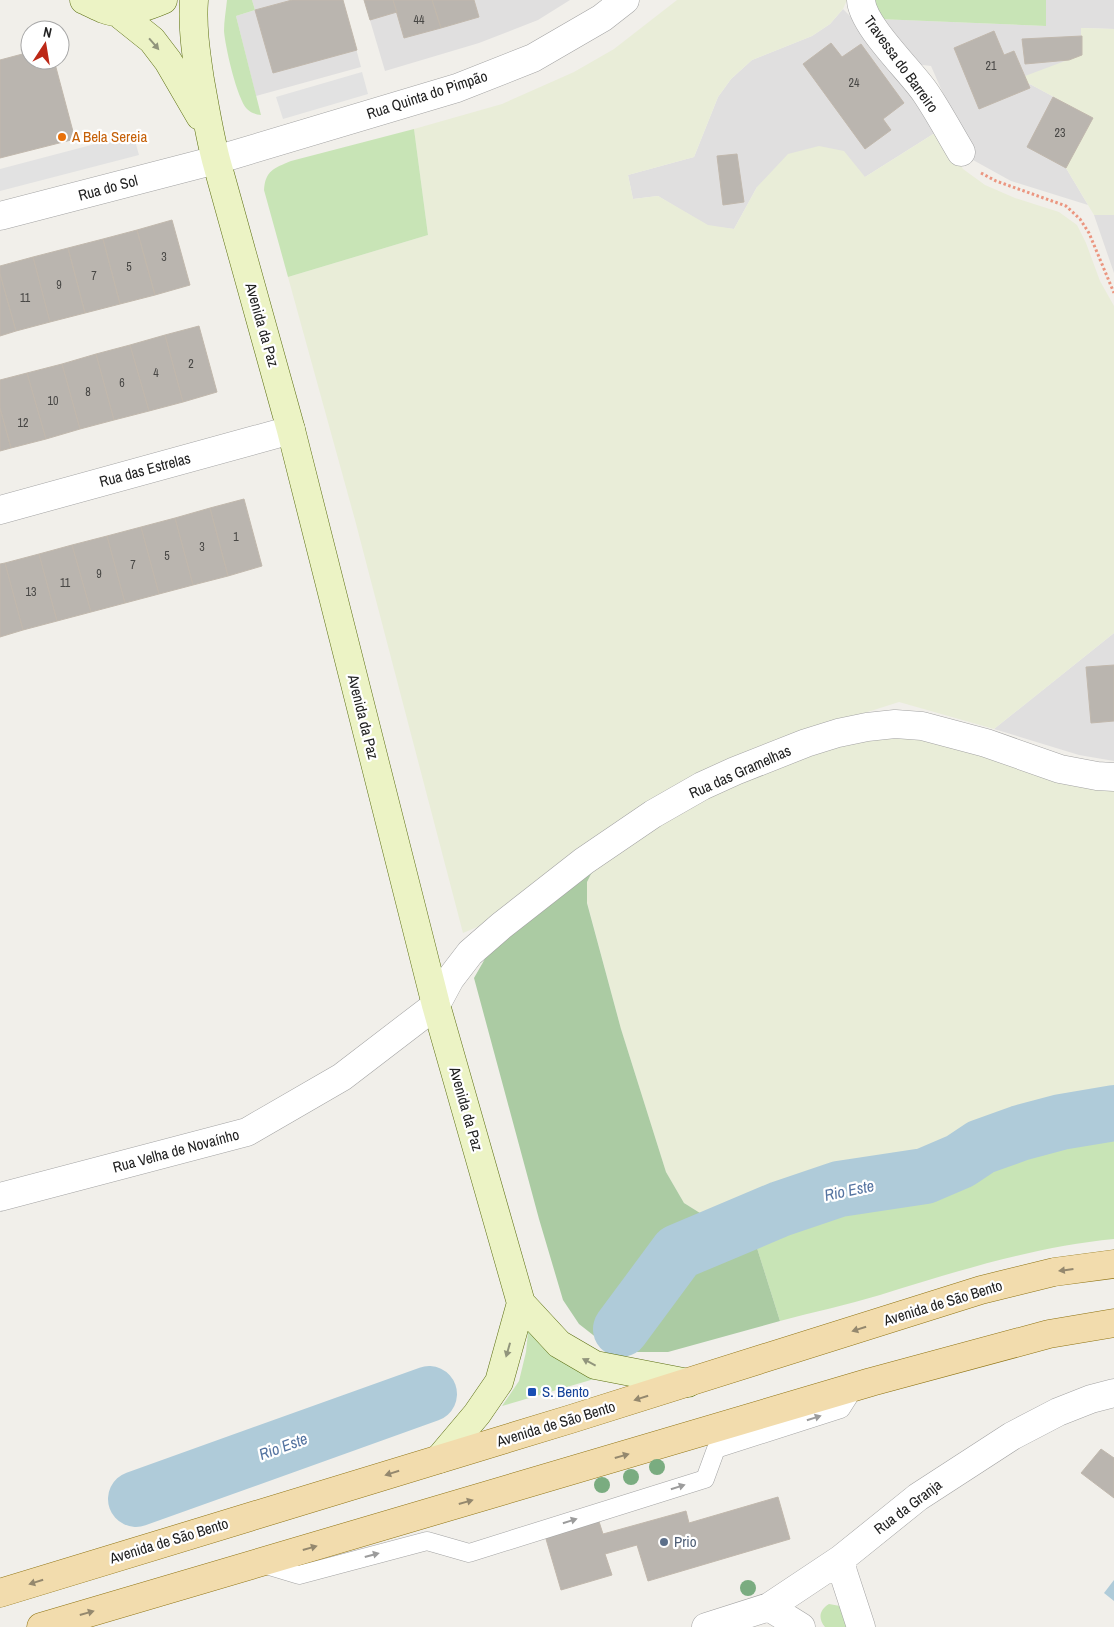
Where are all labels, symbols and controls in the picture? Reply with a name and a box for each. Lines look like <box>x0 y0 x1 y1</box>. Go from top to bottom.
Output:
street label: Travessa do Barreiro <box>859 11 944 117</box>
house number: 44 <box>414 12 425 28</box>
north arrow <box>20 20 70 70</box>
text: N <box>42 23 54 42</box>
one-way arrow <box>148 37 160 49</box>
house number: 21 <box>986 58 997 74</box>
street label: Rua Quinta do Pimpão <box>364 65 490 124</box>
house number: 24 <box>849 75 860 91</box>
house number: 23 <box>1055 125 1065 141</box>
place label: A Bela Sereia <box>71 126 147 147</box>
marker: A Bela Sereia <box>56 131 68 143</box>
street label: Rua do Sol <box>76 169 140 206</box>
house number: 3 <box>161 249 167 265</box>
house number: 5 <box>126 259 132 275</box>
house number: 7 <box>91 268 97 284</box>
house number: 9 <box>56 277 62 293</box>
street label: Avenida da Paz <box>240 279 285 369</box>
house number: 11 <box>20 290 31 306</box>
house number: 2 <box>188 356 194 372</box>
house number: 4 <box>153 365 159 381</box>
house number: 6 <box>119 375 125 391</box>
house number: 8 <box>85 384 91 400</box>
house number: 10 <box>48 393 58 409</box>
house number: 12 <box>18 415 28 431</box>
street label: Rua das Estrelas <box>97 447 193 492</box>
house number: 1 <box>233 529 239 545</box>
house number: 3 <box>199 539 205 555</box>
house number: 5 <box>164 548 170 564</box>
house number: 7 <box>130 557 136 573</box>
house number: 9 <box>96 566 102 582</box>
house number: 11 <box>60 575 71 591</box>
house number: 13 <box>26 584 36 600</box>
street label: Avenida da Paz <box>343 671 384 761</box>
street label: Rua das Gramelhas <box>686 740 794 803</box>
street label: Avenida da Paz <box>444 1063 489 1153</box>
street label: Rua Velha de Novaínho <box>110 1124 241 1177</box>
water label: Rio Este <box>822 1174 876 1206</box>
one-way arrow <box>1057 1266 1073 1274</box>
street label: Avenida de São Bento <box>880 1274 1005 1331</box>
one-way arrow <box>851 1325 866 1333</box>
one-way arrow <box>503 1342 511 1357</box>
one-way arrow <box>582 1358 597 1366</box>
place label: S. Bento <box>542 1381 589 1402</box>
marker: S. Bento <box>526 1386 538 1398</box>
one-way arrow <box>634 1394 649 1402</box>
street label: Avenida de São Bento <box>493 1395 618 1452</box>
one-way arrow <box>806 1414 821 1421</box>
water label: Rio Este <box>256 1427 310 1465</box>
one-way arrow <box>615 1451 630 1459</box>
one-way arrow <box>385 1469 400 1477</box>
street label: Rua da Granja <box>869 1474 946 1539</box>
one-way arrow <box>670 1483 685 1490</box>
one-way arrow <box>459 1497 474 1505</box>
street label: Avenida de São Bento <box>106 1512 231 1569</box>
one-way arrow <box>563 1517 578 1525</box>
place label: Prio <box>674 1531 697 1552</box>
marker: Prio <box>658 1536 670 1548</box>
one-way arrow <box>303 1543 318 1551</box>
one-way arrow <box>365 1551 380 1559</box>
one-way arrow <box>29 1578 44 1586</box>
one-way arrow <box>80 1609 95 1617</box>

